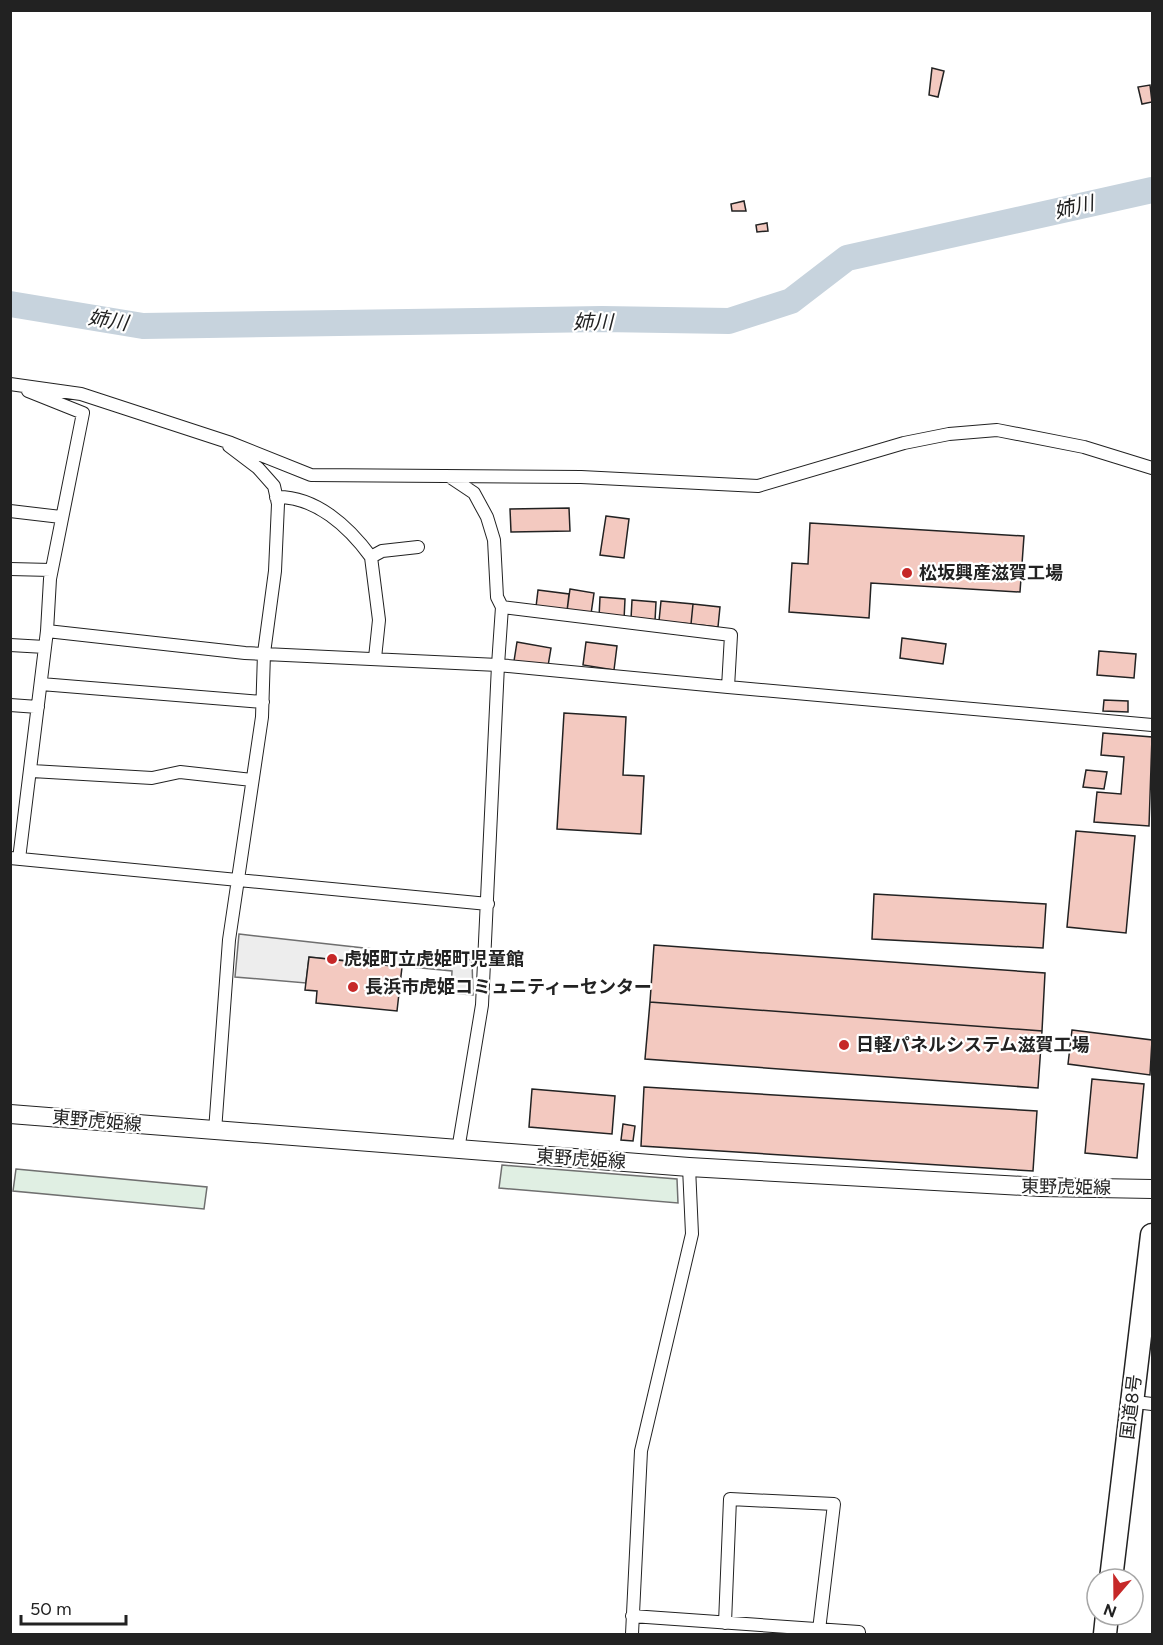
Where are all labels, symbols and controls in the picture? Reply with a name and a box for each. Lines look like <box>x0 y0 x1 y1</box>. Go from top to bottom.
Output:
water label: 姉川 <box>1052 190 1098 223</box>
water label: 姉川 <box>86 305 132 335</box>
water label: 姉川 <box>573 310 615 334</box>
place label: 松坂興産滋賀工場 <box>919 562 1063 584</box>
marker: 松坂興産滋賀工場 <box>900 566 914 580</box>
place label: 虎姫町立虎姫町児童館 <box>344 948 524 970</box>
marker: 虎姫町立虎姫町児童館 <box>325 952 339 966</box>
place label: 長浜市虎姫コミュニティーセンター <box>365 976 652 998</box>
marker: 長浜市虎姫コミュニティーセンター <box>346 980 360 994</box>
place label: 日軽パネルシステム滋賀工場 <box>856 1034 1089 1056</box>
marker: 日軽パネルシステム滋賀工場 <box>837 1038 851 1052</box>
street label: 東野虎姫線 <box>51 1106 143 1136</box>
street label: 東野虎姫線 <box>535 1145 627 1173</box>
street label: 東野虎姫線 <box>1021 1175 1111 1199</box>
street label: 国道8号 <box>1116 1373 1146 1441</box>
north arrow <box>1085 1567 1145 1627</box>
scale bar <box>21 1588 126 1626</box>
text: 50 m <box>30 1598 72 1620</box>
text: N <box>1101 1600 1119 1622</box>

